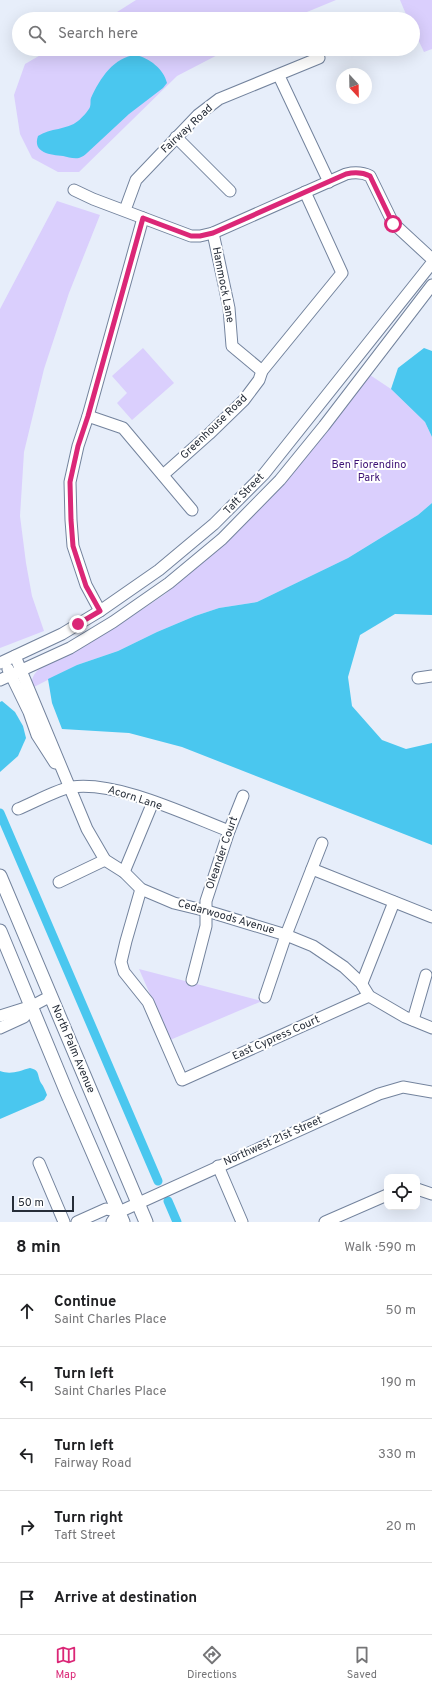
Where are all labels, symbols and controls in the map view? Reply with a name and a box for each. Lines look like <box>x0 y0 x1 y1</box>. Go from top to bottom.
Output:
search box <box>12 12 420 56</box>
icon: search <box>26 23 48 45</box>
text: Search here <box>58 25 138 44</box>
north arrow <box>336 68 372 104</box>
street label: Fairway Road <box>158 102 216 156</box>
route start <box>384 215 402 233</box>
street label: Hammock Lane <box>209 246 237 324</box>
street label: Greenhouse Road <box>178 392 250 462</box>
park label: Ben Fiorendino Park <box>331 458 407 485</box>
street label: Taft Street <box>221 470 267 518</box>
route end <box>69 615 87 633</box>
street label: Acorn Lane <box>106 783 164 813</box>
street label: Oleander Court <box>203 815 241 891</box>
street label: Cedarwoods Avenue <box>176 896 276 938</box>
street label: North Palm Avenue <box>48 1003 98 1095</box>
street label: East Cypress Court <box>230 1012 322 1064</box>
street label: Northwest 21st Street <box>222 1113 324 1169</box>
map controls <box>384 1174 420 1210</box>
button: locate <box>384 1174 420 1210</box>
scale bar <box>12 1194 74 1213</box>
text: 50 m <box>18 1196 44 1210</box>
text: 8 min <box>16 1237 61 1259</box>
text: Walk · 590 m <box>344 1240 416 1256</box>
text: Continue <box>54 1293 116 1312</box>
icon: ahead <box>16 1300 38 1322</box>
text: 50 m <box>386 1303 416 1319</box>
text: Saint Charles Place <box>54 1312 166 1328</box>
text: Turn left <box>54 1365 114 1384</box>
icon: left <box>16 1372 38 1394</box>
text: 190 m <box>381 1375 416 1391</box>
text: Saint Charles Place <box>54 1384 166 1400</box>
text: Turn left <box>54 1437 114 1456</box>
icon: left <box>16 1444 38 1466</box>
text: 330 m <box>378 1447 416 1463</box>
text: Fairway Road <box>54 1456 132 1472</box>
text: Turn right <box>54 1509 123 1528</box>
icon: right <box>16 1516 38 1538</box>
text: 20 m <box>386 1519 416 1535</box>
text: Taft Street <box>54 1528 116 1544</box>
icon: arrive <box>16 1588 38 1610</box>
text: Arrive at destination <box>54 1589 197 1608</box>
tab: Map <box>55 1644 77 1682</box>
tab: Directions <box>187 1644 237 1682</box>
tab: Saved <box>347 1644 377 1682</box>

